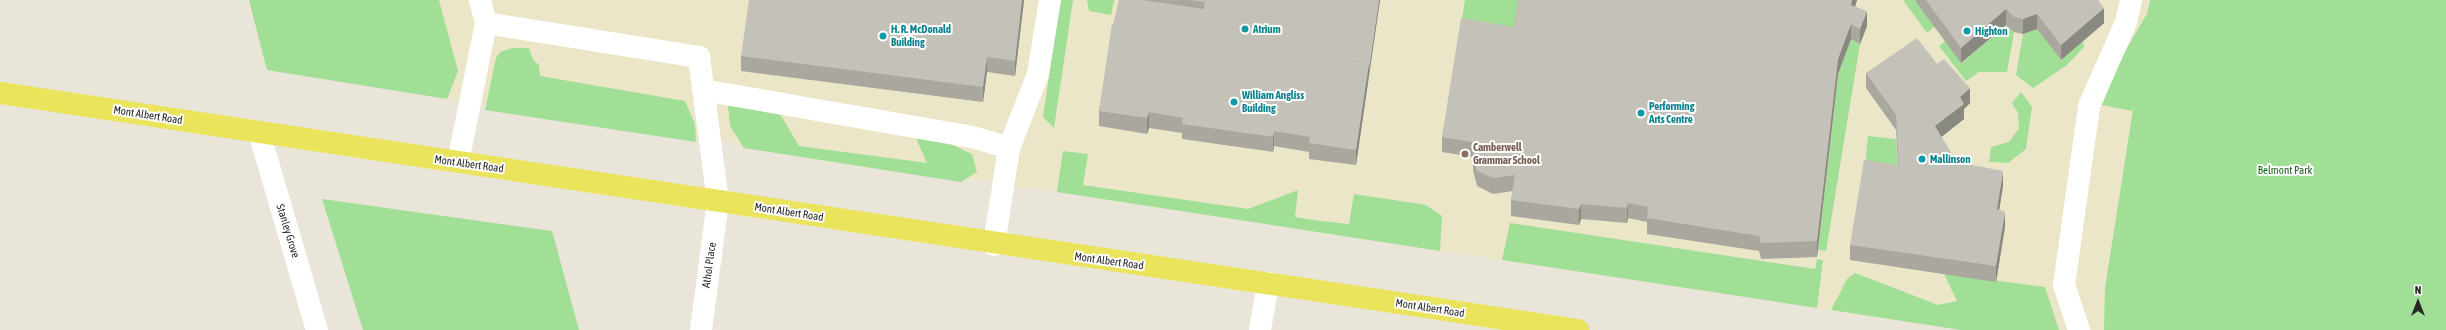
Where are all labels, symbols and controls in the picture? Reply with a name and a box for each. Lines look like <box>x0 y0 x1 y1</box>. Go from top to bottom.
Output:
place label: Atrium <box>1253 22 1281 36</box>
place label: H. R. McDonald Building <box>891 23 951 49</box>
marker: Atrium <box>1240 24 1250 34</box>
place label: Highton <box>1975 24 2008 38</box>
marker: Highton <box>1962 26 1972 36</box>
marker: H. R. McDonald Building <box>878 31 888 41</box>
place label: William Angliss Building <box>1242 89 1304 115</box>
marker: William Angliss Building <box>1229 97 1239 107</box>
place label: Performing Arts Centre <box>1649 100 1694 126</box>
street label: Mont Albert Road <box>112 103 184 127</box>
marker: Performing Arts Centre <box>1636 108 1646 118</box>
place label: Camberwell Grammar School <box>1473 141 1540 167</box>
marker: Camberwell Grammar School <box>1460 149 1470 159</box>
place label: Mallinson <box>1930 152 1971 166</box>
street label: Mont Albert Road <box>433 153 505 175</box>
marker: Mallinson <box>1917 154 1927 164</box>
park label: Belmont Park <box>2258 163 2312 177</box>
street label: Mont Albert Road <box>753 200 825 224</box>
street label: Stanley Grove <box>274 203 302 259</box>
street label: Athol Place <box>699 241 719 289</box>
street label: Mont Albert Road <box>1073 250 1145 272</box>
north arrow <box>2398 282 2438 322</box>
text: N <box>2415 284 2421 296</box>
street label: Mont Albert Road <box>1394 296 1466 320</box>

